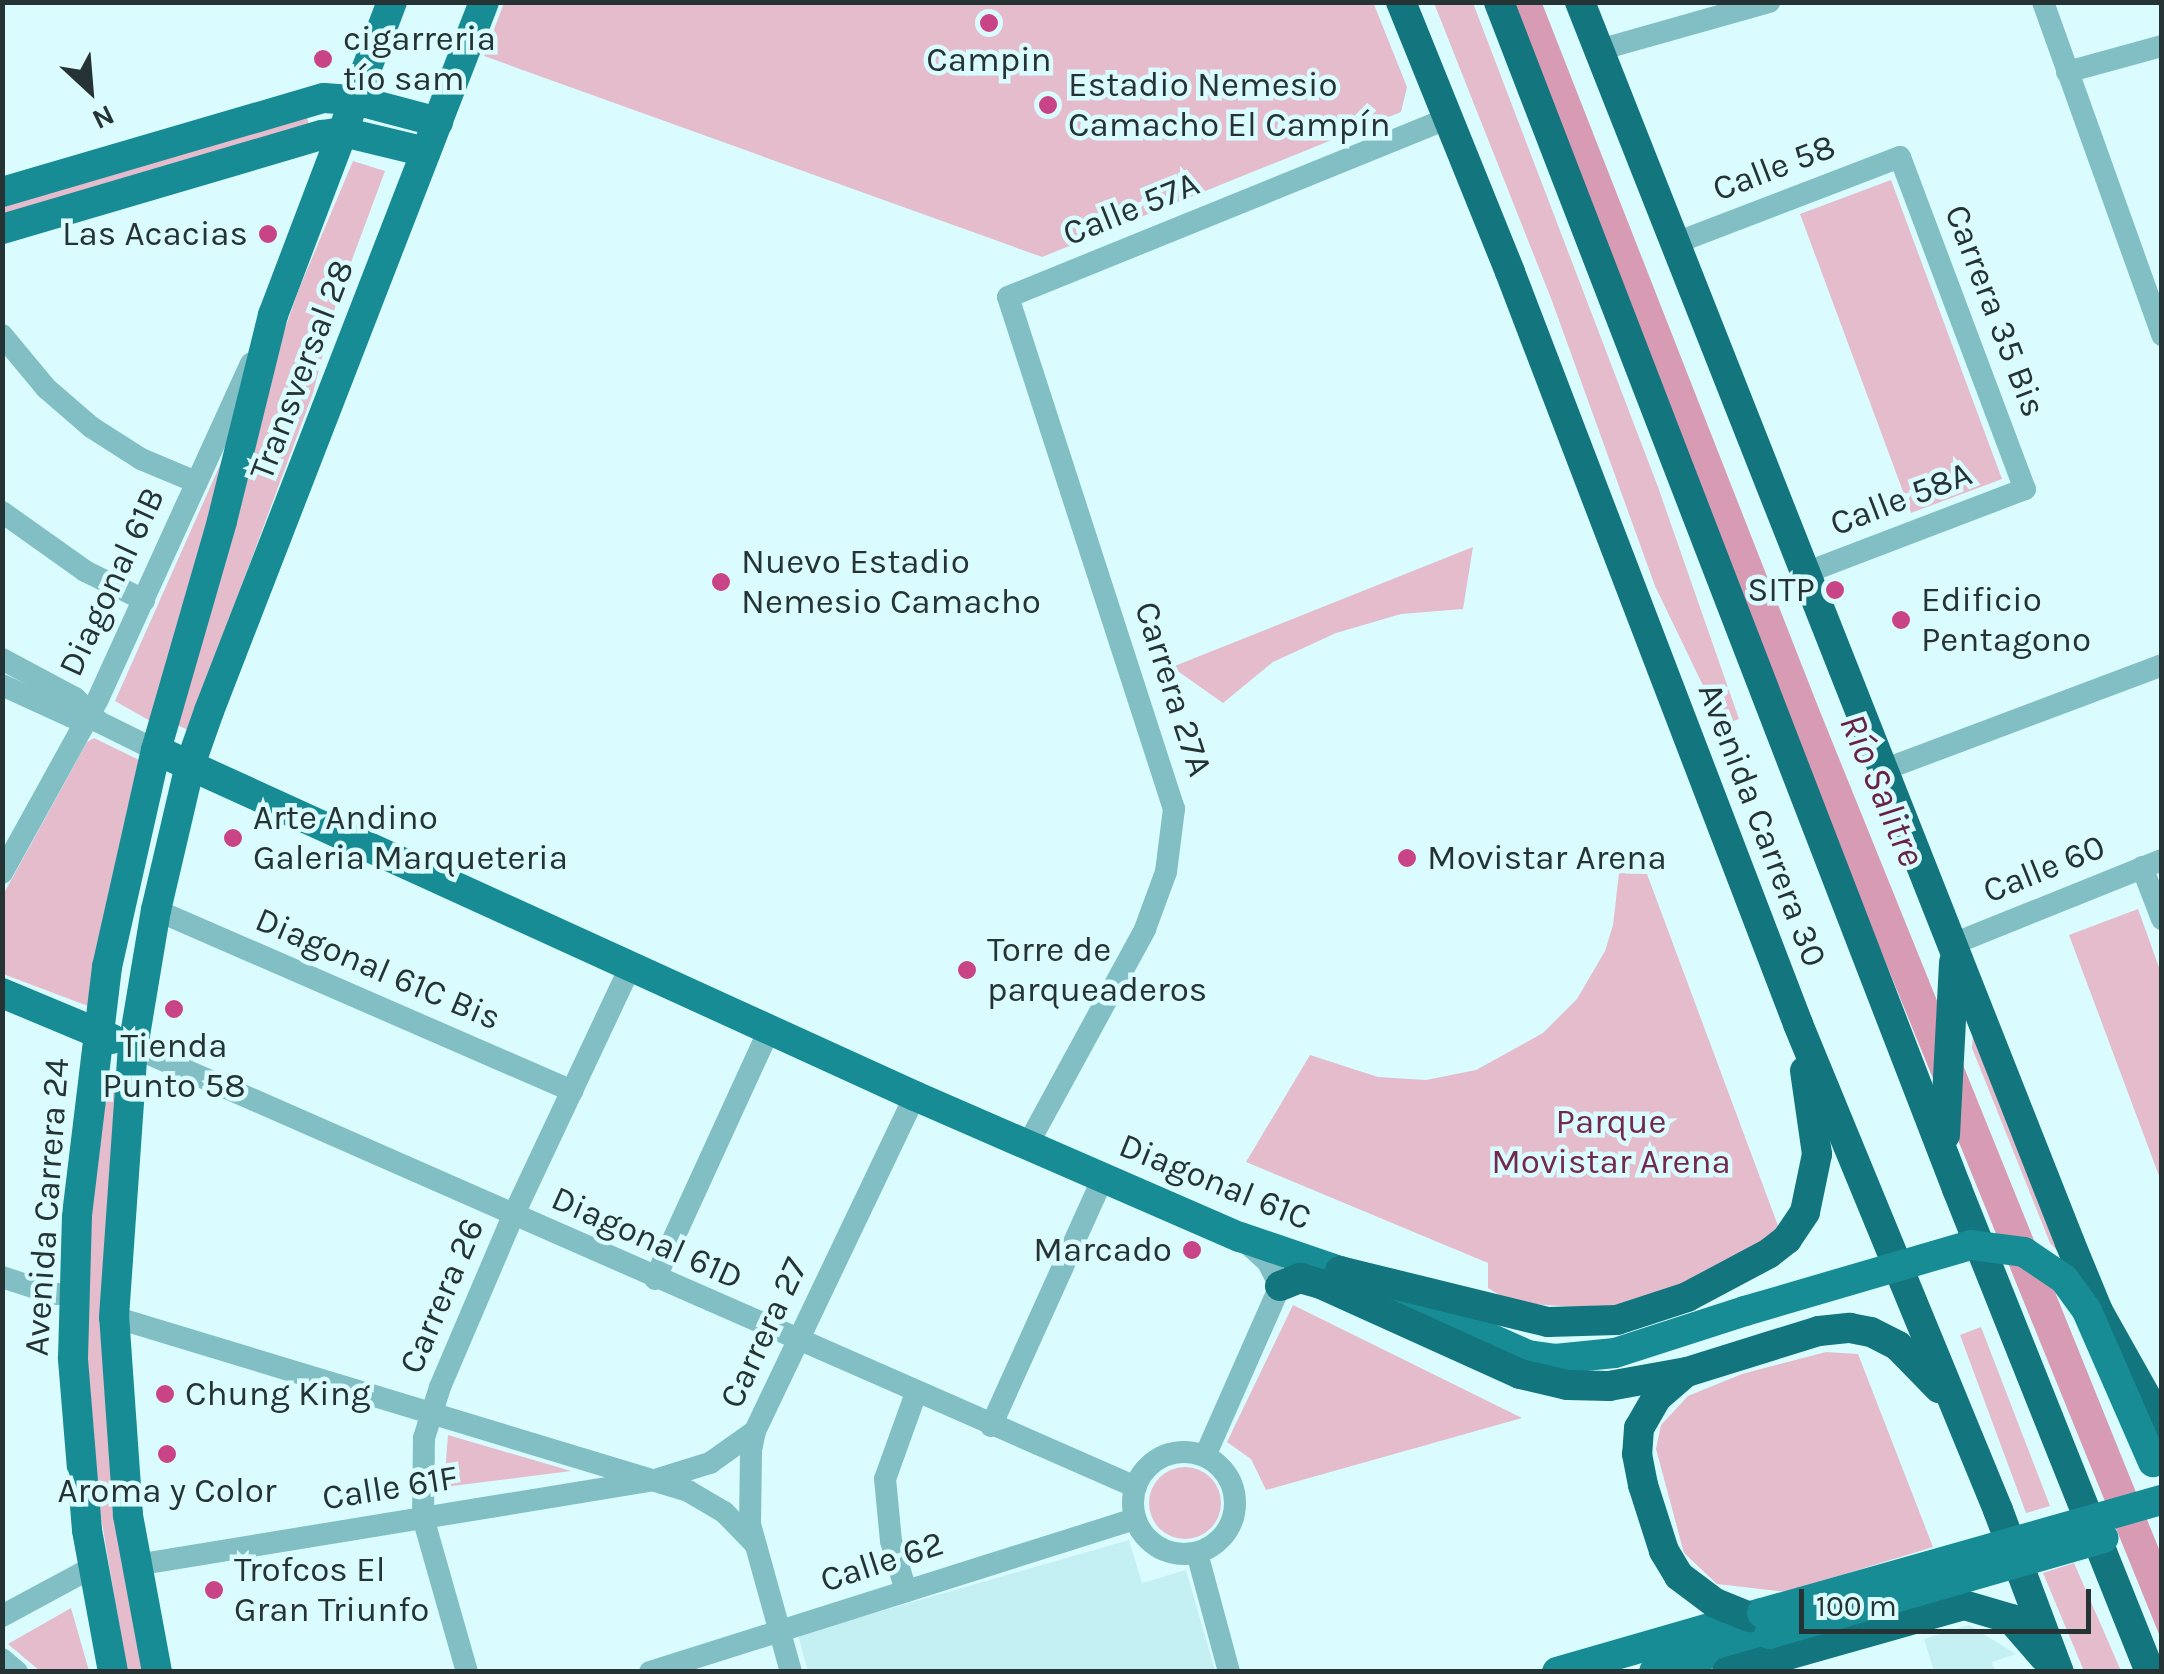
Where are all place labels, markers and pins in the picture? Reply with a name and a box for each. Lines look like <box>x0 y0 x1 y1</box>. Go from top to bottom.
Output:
marker: Campin <box>978 12 1000 34</box>
place label: cigarreria tío sam <box>343 18 496 100</box>
place label: Campin <box>926 39 1052 81</box>
marker: cigarreria tío sam <box>312 48 334 70</box>
place label: Estadio Nemesio Camacho El Campín <box>1068 64 1391 146</box>
marker: Estadio Nemesio Camacho El Campín <box>1037 94 1059 116</box>
place label: Las Acacias <box>62 213 248 255</box>
marker: Las Acacias <box>257 223 279 245</box>
place label: Nuevo Estadio Nemesio Camacho <box>741 541 1041 623</box>
place label: SITP <box>1747 569 1815 611</box>
marker: Nuevo Estadio Nemesio Camacho <box>710 571 732 593</box>
marker: SITP <box>1824 579 1846 601</box>
place label: Edificio Pentagono <box>1921 579 2091 661</box>
marker: Edificio Pentagono <box>1890 609 1912 631</box>
place label: Arte Andino Galeria Marqueteria <box>253 797 568 879</box>
marker: Arte Andino Galeria Marqueteria <box>222 827 244 849</box>
place label: Movistar Arena <box>1427 837 1667 879</box>
marker: Movistar Arena <box>1396 847 1418 869</box>
place label: Torre de parqueaderos <box>987 929 1207 1011</box>
marker: Torre de parqueaderos <box>956 959 978 981</box>
marker: Tienda Punto 58 <box>163 998 185 1020</box>
place label: Tienda Punto 58 <box>102 1025 246 1107</box>
place label: Marcado <box>1033 1229 1172 1271</box>
marker: Marcado <box>1181 1239 1203 1261</box>
place label: Chung King <box>185 1373 371 1415</box>
marker: Chung King <box>154 1383 176 1405</box>
marker: Aroma y Color <box>156 1443 178 1465</box>
place label: Aroma y Color <box>58 1470 276 1512</box>
place label: Trofcos El Gran Triunfo <box>234 1549 429 1631</box>
marker: Trofcos El Gran Triunfo <box>203 1579 225 1601</box>

